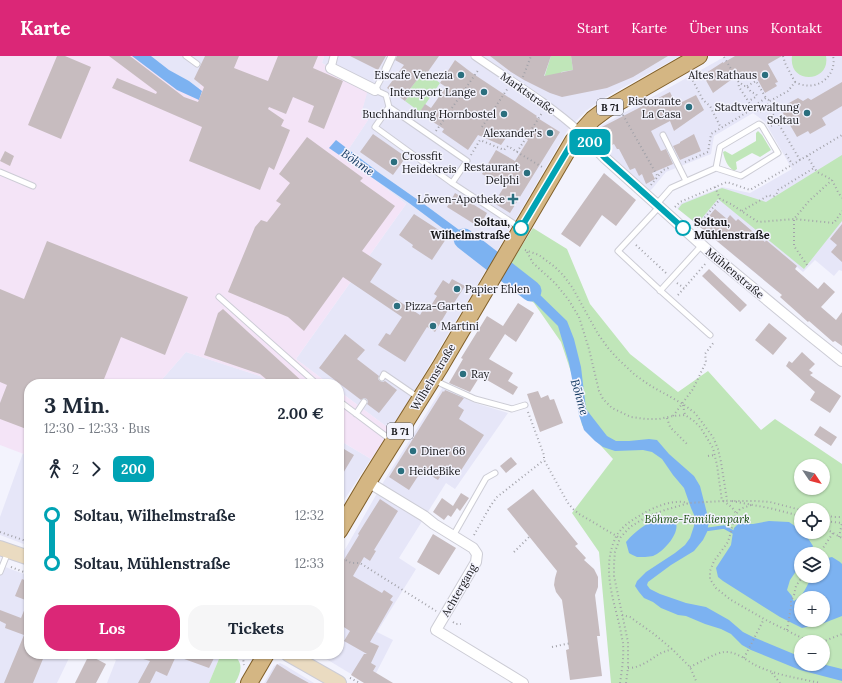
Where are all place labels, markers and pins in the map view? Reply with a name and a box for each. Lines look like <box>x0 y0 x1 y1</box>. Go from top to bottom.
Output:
place label: Eiscafe Venezia <box>374 68 453 82</box>
place label: Altes Rathaus <box>687 68 757 82</box>
marker: Eiscafe Venezia <box>456 70 466 80</box>
marker: Altes Rathaus <box>760 70 770 80</box>
place label: Intersport Lange <box>390 85 476 99</box>
marker: Intersport Lange <box>479 87 489 97</box>
place label: Ristorante La Casa <box>628 94 681 121</box>
place label: Stadtverwaltung Soltau <box>715 100 800 127</box>
marker: Ristorante La Casa <box>684 102 694 112</box>
place label: Buchhandlung Hornbostel <box>362 107 496 121</box>
marker: Stadtverwaltung Soltau <box>802 108 812 118</box>
marker: Buchhandlung Hornbostel <box>499 109 509 119</box>
place label: Alexander's <box>482 126 542 140</box>
marker: Alexander's <box>545 128 555 138</box>
place label: Crossfit Heidekreis <box>402 149 457 176</box>
marker: Crossfit Heidekreis <box>389 157 399 167</box>
place label: Restaurant Delphi <box>463 160 520 187</box>
marker: Restaurant Delphi <box>522 168 532 178</box>
place label: Löwen-Apotheke <box>417 192 505 206</box>
marker: Löwen-Apotheke <box>508 194 518 204</box>
place label: Soltau, Wilhelmstraße <box>431 215 510 242</box>
place label: Soltau, Mühlenstraße <box>694 215 770 242</box>
marker: Soltau, Wilhelmstraße <box>513 220 529 236</box>
marker: Soltau, Mühlenstraße <box>675 220 691 236</box>
place label: Papier Ehlen <box>465 282 530 296</box>
marker: Papier Ehlen <box>452 284 462 294</box>
place label: Pizza-Garten <box>405 299 473 313</box>
marker: Pizza-Garten <box>392 301 402 311</box>
place label: Martini <box>441 319 479 333</box>
marker: Martini <box>428 321 438 331</box>
place label: Ray <box>471 367 489 381</box>
marker: Ray <box>458 369 468 379</box>
place label: Diner 66 <box>421 444 465 458</box>
marker: Diner 66 <box>408 446 418 456</box>
place label: HeideBike <box>409 464 460 478</box>
marker: HeideBike <box>396 466 406 476</box>

